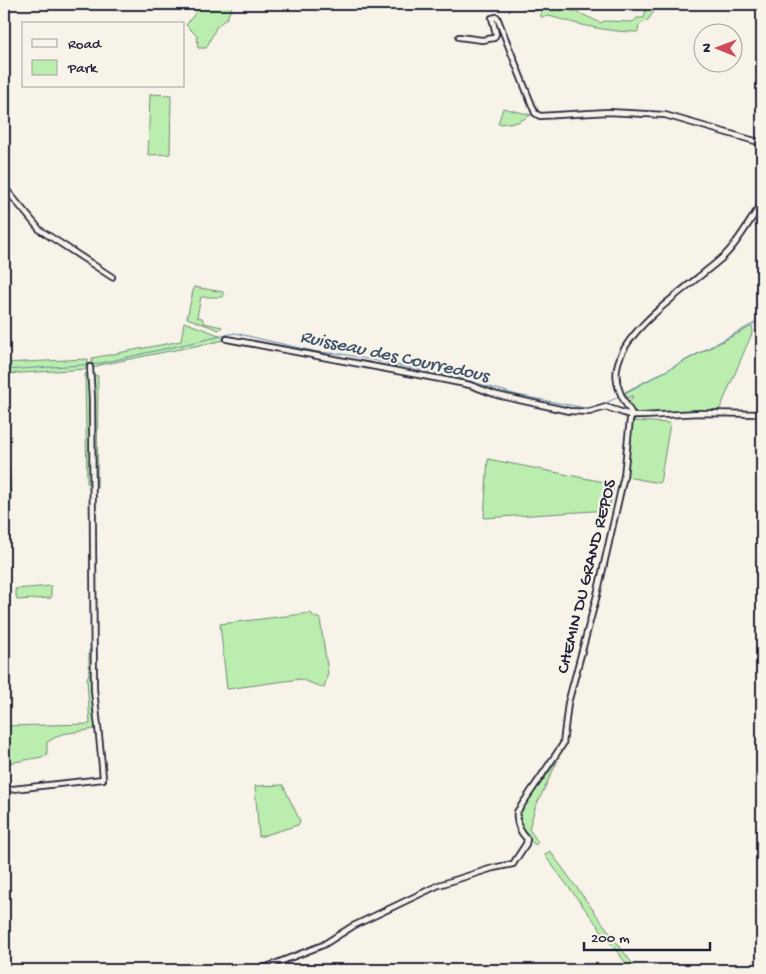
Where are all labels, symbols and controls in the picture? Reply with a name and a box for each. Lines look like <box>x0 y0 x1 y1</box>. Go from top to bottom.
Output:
legend <box>22 22 185 88</box>
north arrow <box>694 22 744 72</box>
text: Road <box>68 36 102 54</box>
text: N <box>699 43 716 53</box>
text: Park <box>67 60 98 78</box>
water label: Ruisseau des Courredous <box>298 326 493 389</box>
street label: CHEMIN DU GRAND REPOS <box>553 477 622 676</box>
scale bar <box>584 919 710 951</box>
text: 200 m <box>591 930 630 948</box>

